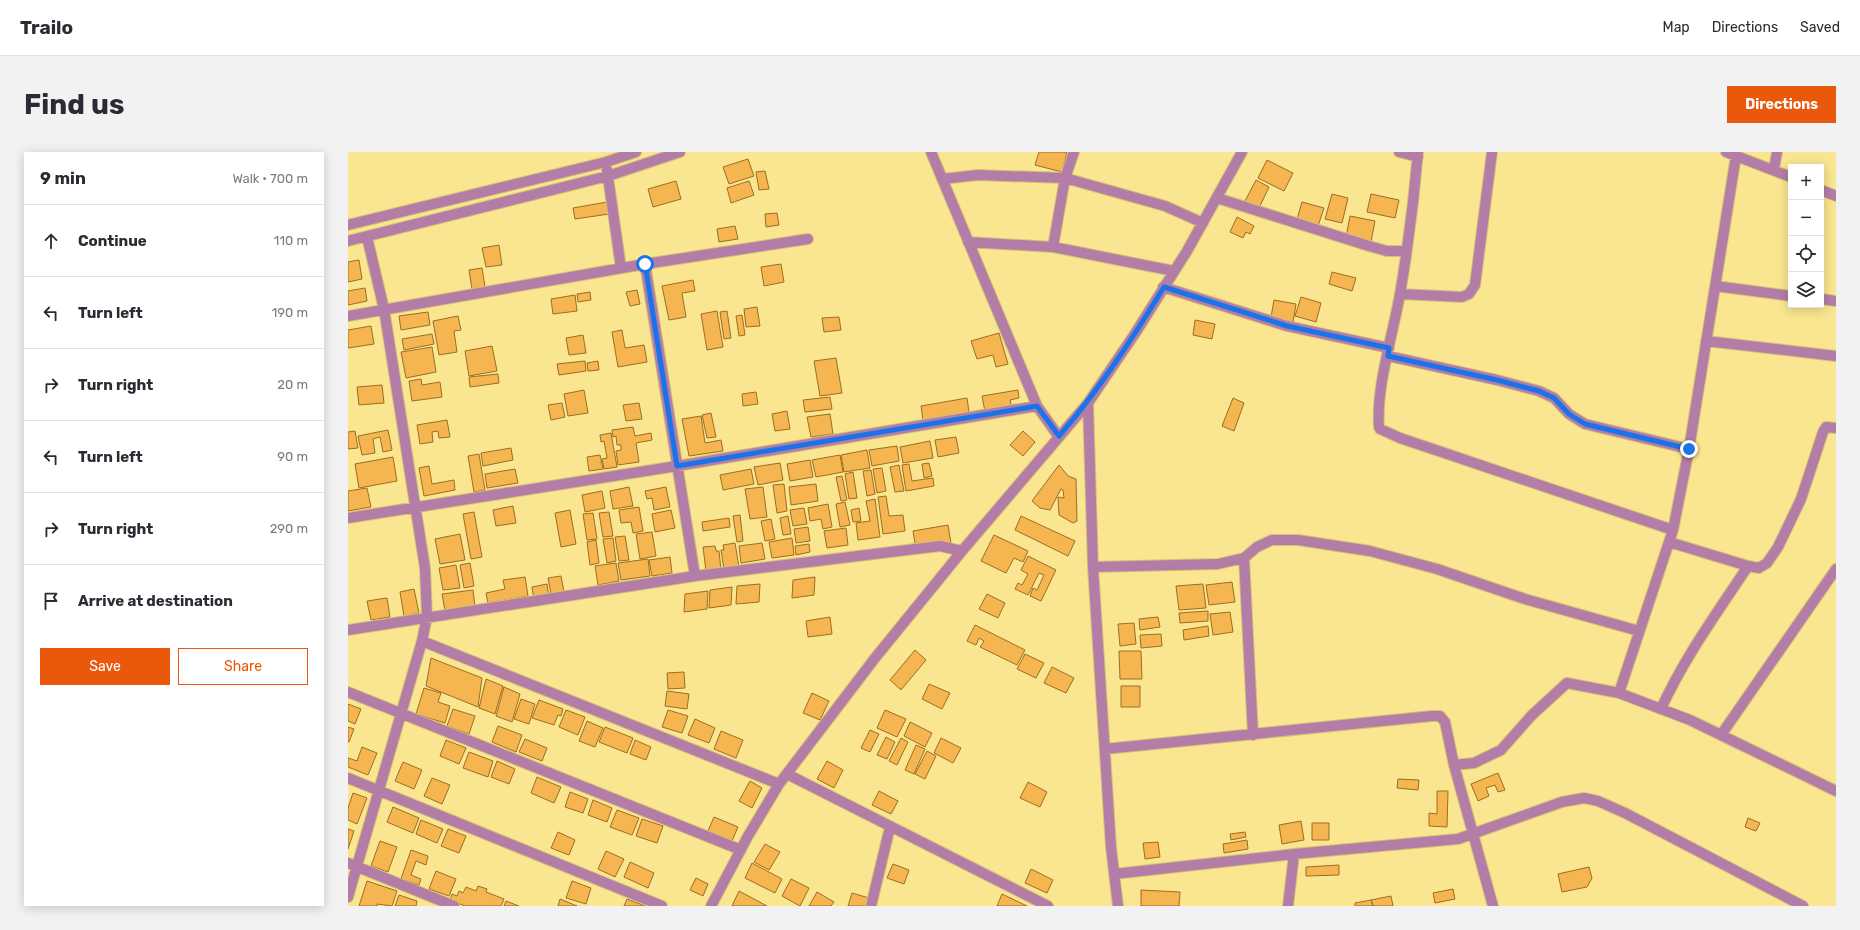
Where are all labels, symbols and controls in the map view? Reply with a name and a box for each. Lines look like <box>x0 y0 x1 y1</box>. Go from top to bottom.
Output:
text: Trailo <box>20 16 73 39</box>
text: Map <box>1663 19 1690 36</box>
text: Directions <box>1712 19 1778 36</box>
text: Saved <box>1800 19 1840 36</box>
button: Directions <box>1727 86 1836 123</box>
text: Find us <box>24 88 124 121</box>
map controls <box>1788 164 1824 308</box>
button: + <box>1788 164 1824 200</box>
text: 9 min <box>40 168 86 188</box>
text: Walk · 700 m <box>232 171 308 186</box>
button: − <box>1788 200 1824 236</box>
icon: ahead <box>40 230 62 252</box>
text: Continue <box>78 232 147 250</box>
text: 110 m <box>274 233 308 248</box>
button: locate <box>1788 236 1824 272</box>
route start <box>636 255 654 273</box>
button: layers <box>1788 272 1824 308</box>
icon: left <box>40 302 62 324</box>
text: Turn left <box>78 304 143 322</box>
text: 190 m <box>272 305 308 320</box>
icon: right <box>40 374 62 396</box>
text: Turn right <box>78 376 153 394</box>
text: 20 m <box>277 377 308 392</box>
route end <box>1680 440 1698 458</box>
icon: left <box>40 446 62 468</box>
text: Turn left <box>78 448 143 466</box>
text: 90 m <box>277 449 308 464</box>
icon: right <box>40 518 62 540</box>
text: Turn right <box>78 520 153 538</box>
text: 290 m <box>270 521 308 536</box>
icon: arrive <box>40 590 62 612</box>
text: Arrive at destination <box>78 592 233 610</box>
button: Save <box>40 648 170 685</box>
button: Share <box>178 648 308 685</box>

